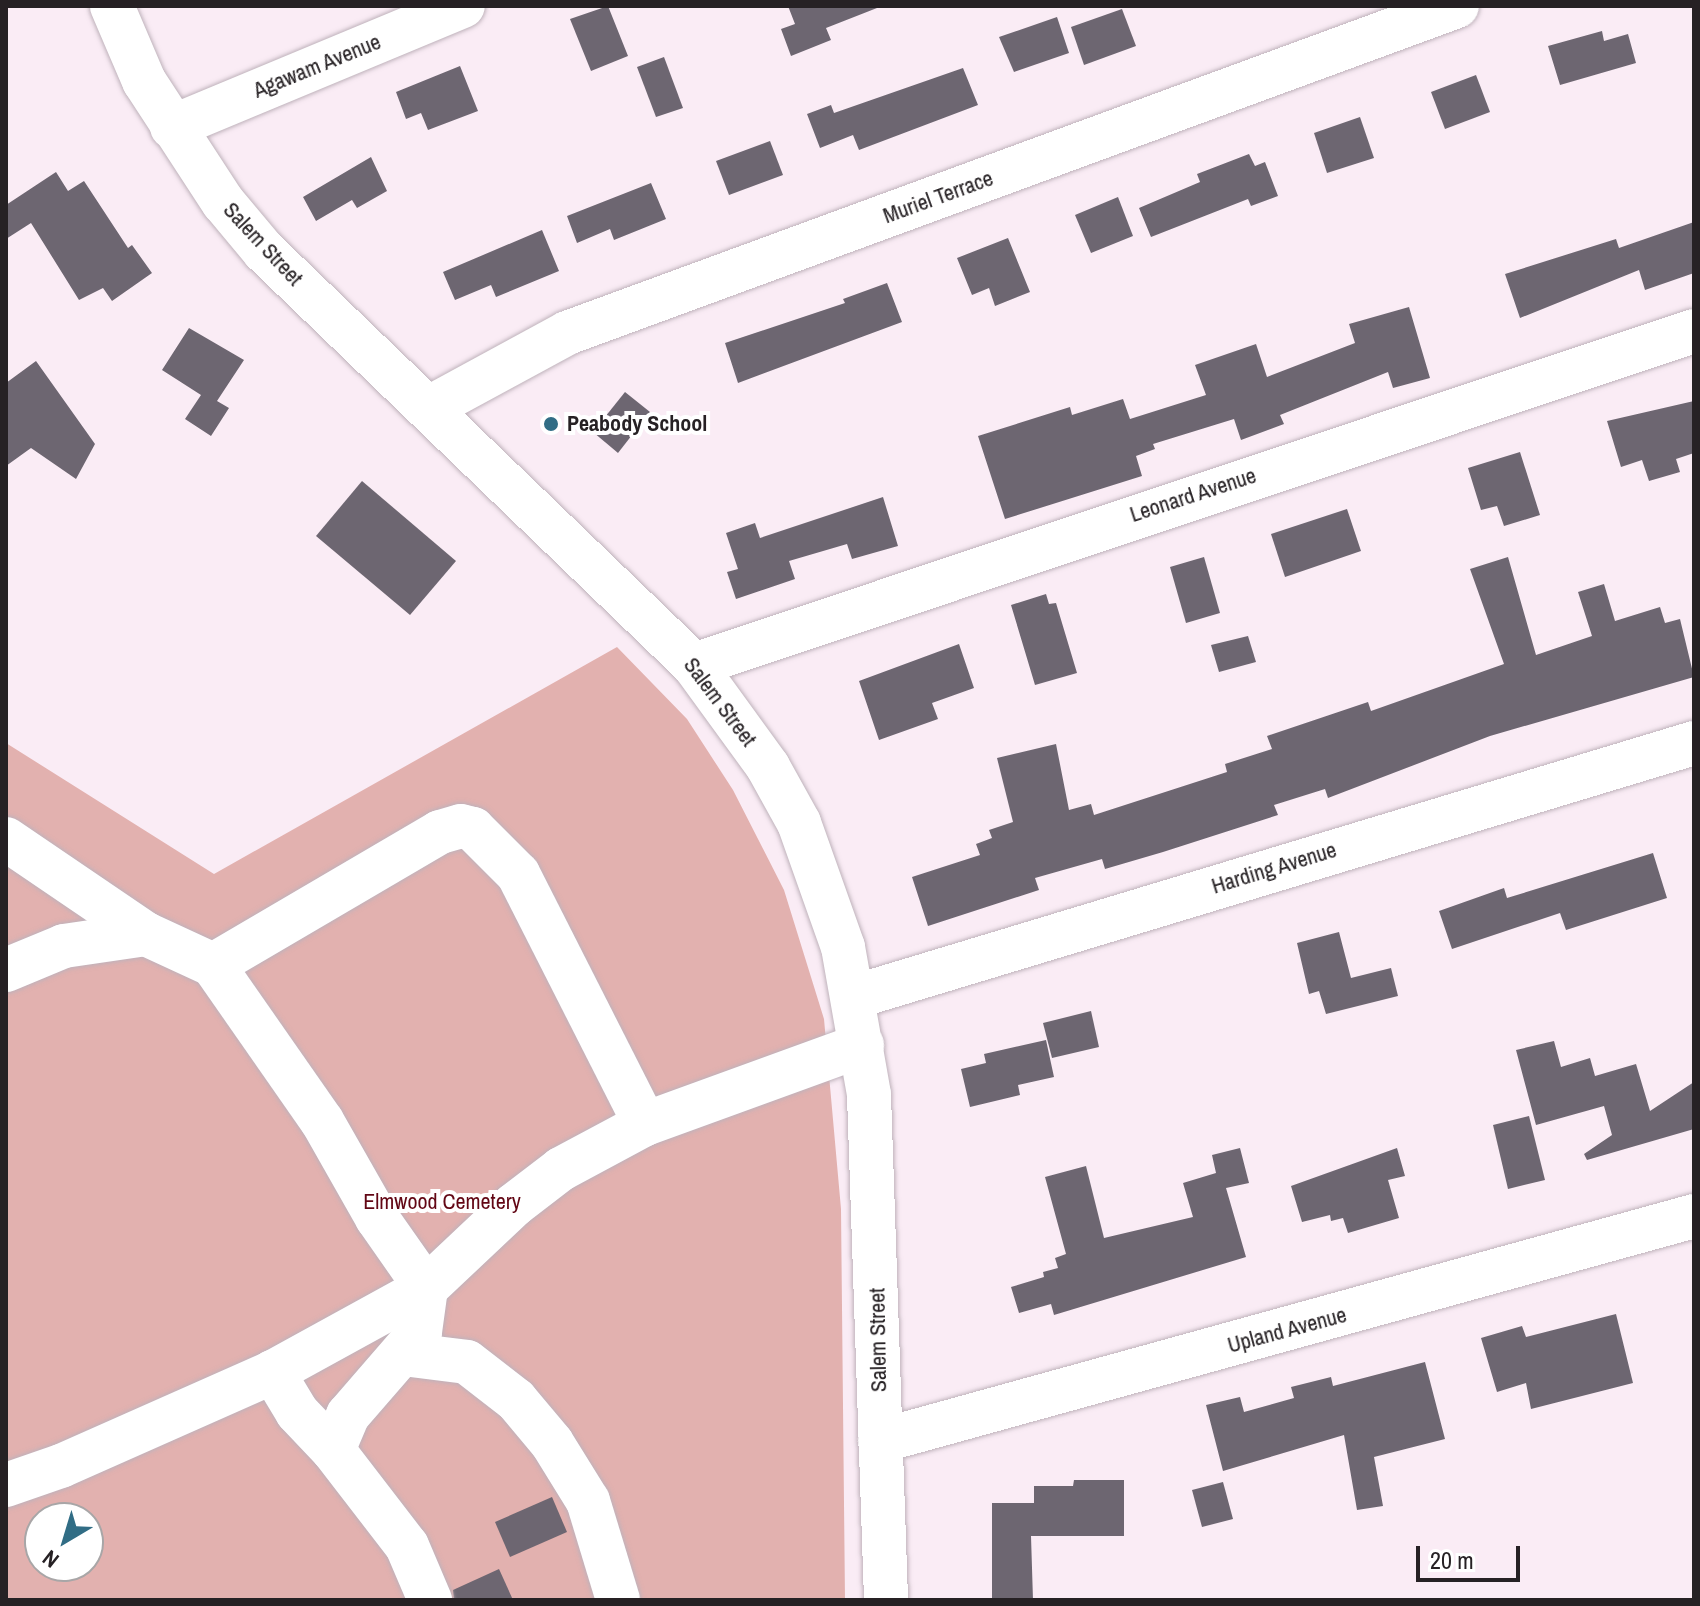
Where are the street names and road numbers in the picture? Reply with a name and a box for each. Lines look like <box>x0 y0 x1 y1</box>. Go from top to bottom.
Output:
street label: Agawam Avenue <box>249 28 385 104</box>
street label: Muriel Terrace <box>879 165 997 229</box>
street label: Salem Street <box>218 197 308 291</box>
street label: Leonard Avenue <box>1126 462 1260 528</box>
street label: Salem Street <box>678 652 762 752</box>
street label: Harding Avenue <box>1208 836 1340 900</box>
street label: Salem Street <box>864 1288 892 1392</box>
street label: Upland Avenue <box>1224 1301 1350 1359</box>

